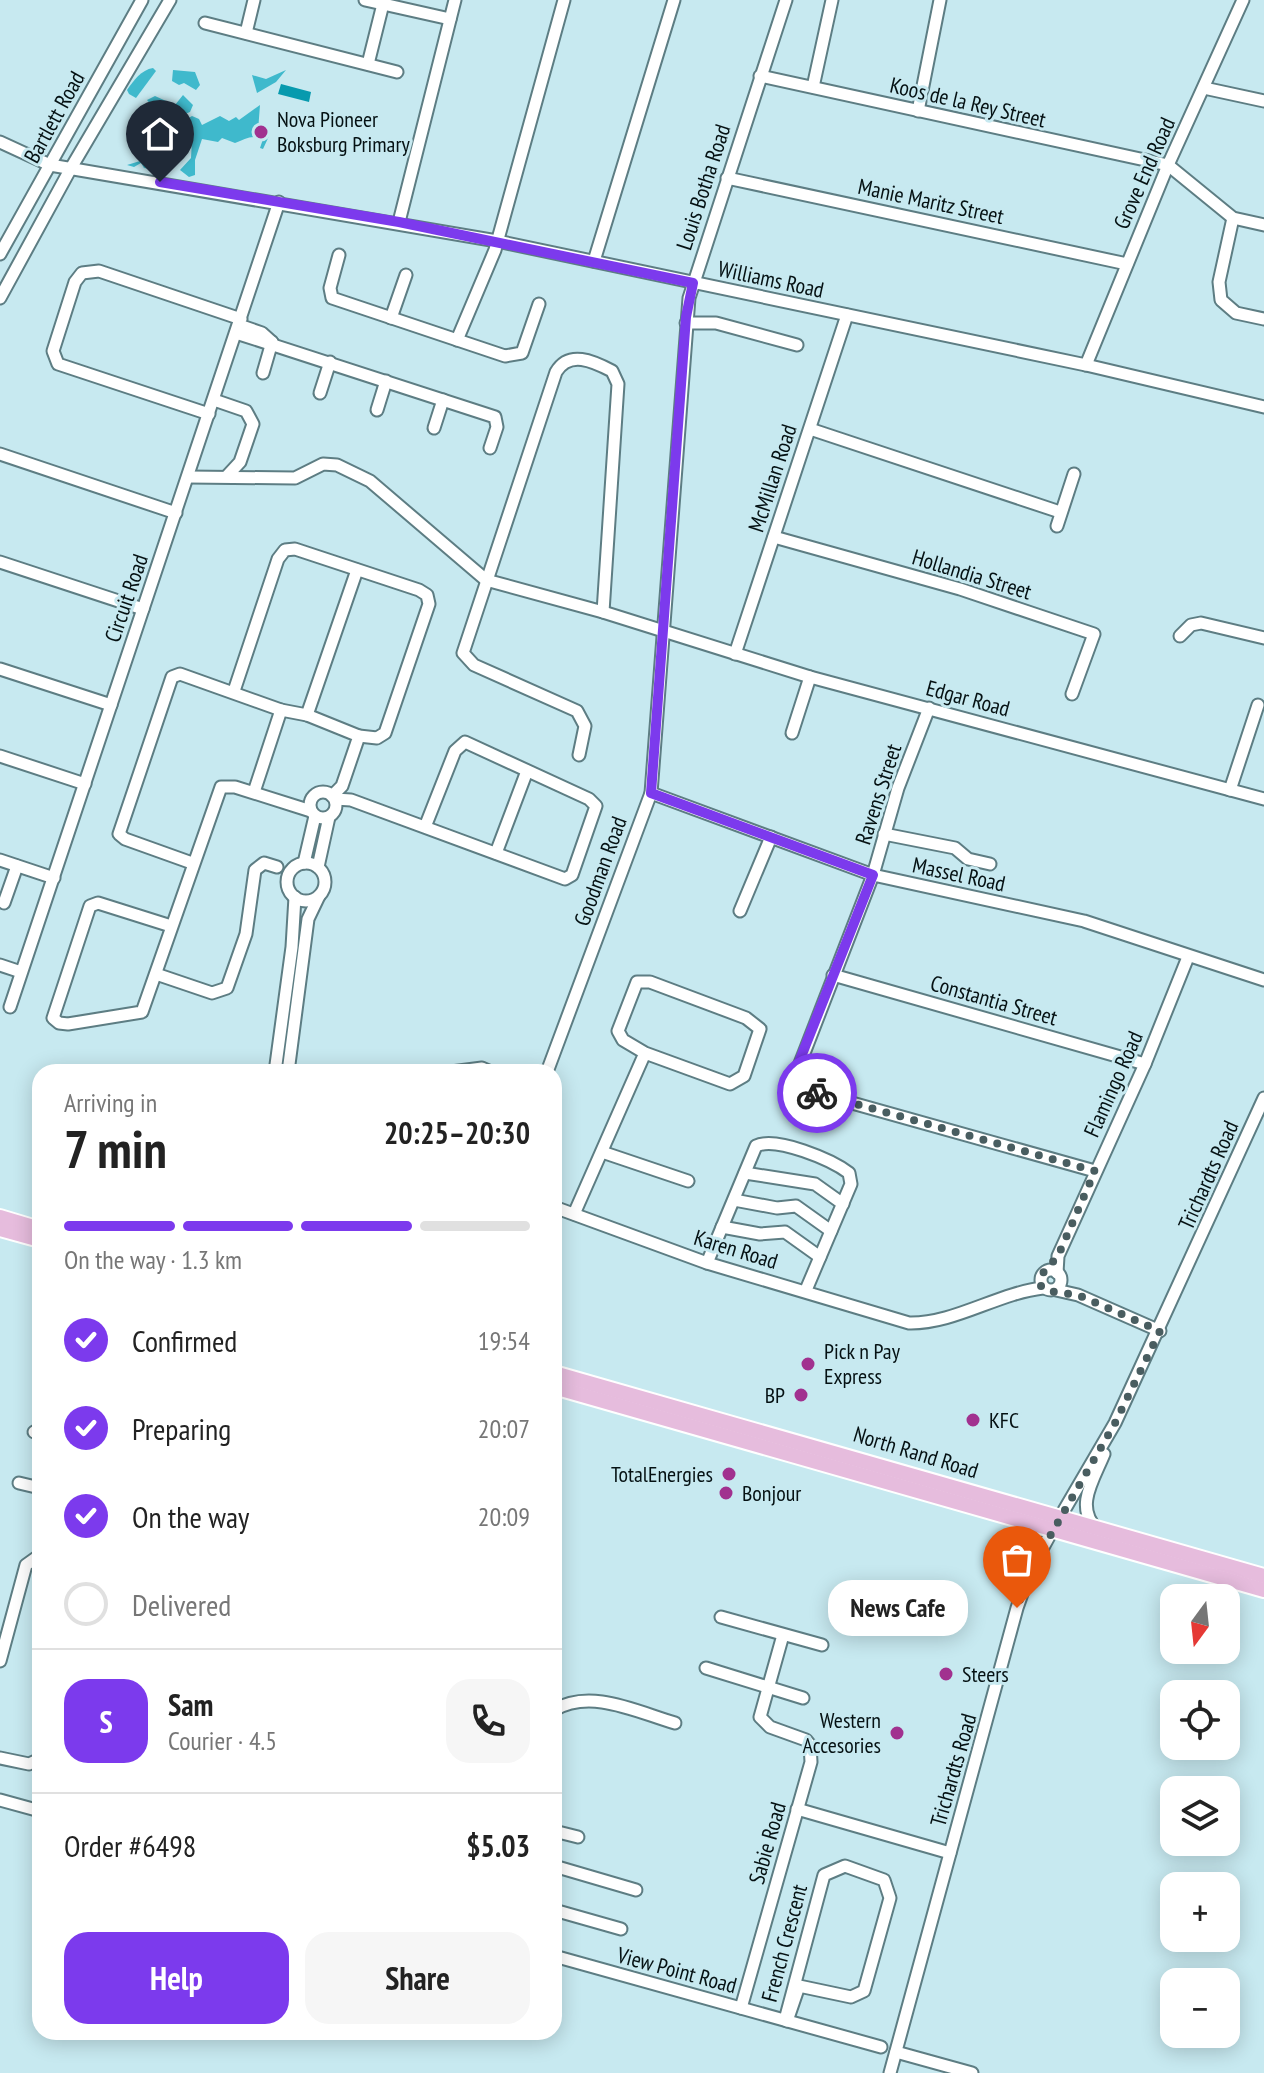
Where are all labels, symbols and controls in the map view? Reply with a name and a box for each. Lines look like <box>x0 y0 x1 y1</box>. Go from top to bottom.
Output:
street label: Bartlett Road <box>17 66 91 168</box>
street label: Koos de la Rey Street <box>887 70 1049 134</box>
pin <box>126 100 194 182</box>
place label: Nova Pioneer Boksburg Primary <box>277 105 410 158</box>
icon: home <box>138 112 182 156</box>
street label: Grove End Road <box>1107 113 1181 233</box>
street label: Louis Botha Road <box>669 121 737 253</box>
marker: Nova Pioneer Boksburg Primary <box>252 123 270 141</box>
street label: Manie Maritz Street <box>856 172 1006 230</box>
street label: Williams Road <box>716 254 826 304</box>
street label: McMillan Road <box>741 421 803 535</box>
street label: Hollandia Street <box>909 543 1035 605</box>
street label: Circuit Road <box>98 550 154 646</box>
street label: Edgar Road <box>923 673 1013 723</box>
street label: Ravens Street <box>849 740 907 848</box>
street label: Goodman Road <box>567 812 633 930</box>
street label: Massel Road <box>910 851 1008 897</box>
street label: Constantia Street <box>927 969 1061 1031</box>
street label: Flamingo Road <box>1077 1027 1149 1141</box>
courier <box>777 1053 857 1133</box>
icon: bike <box>795 1071 839 1115</box>
text: Arriving in <box>64 1086 157 1119</box>
text: 20:25–20:30 <box>384 1113 530 1152</box>
text: 7 min <box>64 1115 167 1182</box>
street label: Trichardts Road <box>1172 1116 1244 1234</box>
street label: Karen Road <box>691 1223 781 1275</box>
text: On the way · 1.3 km <box>64 1243 242 1276</box>
icon: check <box>64 1318 108 1362</box>
text: Confirmed <box>132 1321 237 1360</box>
text: 19:54 <box>478 1324 530 1357</box>
place label: Pick n Pay Express <box>824 1337 901 1390</box>
marker: Pick n Pay Express <box>799 1355 817 1373</box>
place label: BP <box>765 1381 785 1409</box>
marker: BP <box>792 1386 810 1404</box>
icon: check <box>64 1406 108 1450</box>
place label: KFC <box>989 1406 1019 1434</box>
text: Preparing <box>132 1409 231 1448</box>
marker: KFC <box>964 1411 982 1429</box>
text: 20:07 <box>478 1412 530 1445</box>
street label: North Rand Road <box>850 1420 982 1484</box>
place label: TotalEnergies <box>611 1460 713 1488</box>
marker: TotalEnergies <box>720 1465 738 1483</box>
place label: Bonjour <box>742 1479 801 1507</box>
marker: Bonjour <box>717 1484 735 1502</box>
icon: check <box>64 1494 108 1538</box>
text: On the way <box>132 1497 249 1536</box>
text: 20:09 <box>478 1500 530 1533</box>
pin <box>983 1526 1051 1608</box>
icon: bag <box>995 1538 1039 1582</box>
callout: News Cafe <box>829 1580 969 1636</box>
north arrow <box>1160 1584 1240 1664</box>
map controls <box>1160 1584 1240 2048</box>
text: Delivered <box>132 1585 231 1624</box>
text: News Cafe <box>850 1591 946 1624</box>
place label: Steers <box>962 1660 1009 1688</box>
marker: Steers <box>937 1665 955 1683</box>
button: phone <box>446 1679 530 1763</box>
button: locate <box>1160 1680 1240 1760</box>
text: Sam <box>168 1685 213 1724</box>
text: S <box>99 1702 113 1741</box>
place label: Western Accesories <box>803 1706 881 1759</box>
street label: Trichardts Road <box>924 1710 982 1830</box>
text: Courier · 4.5 <box>168 1724 277 1757</box>
marker: Western Accesories <box>888 1724 906 1742</box>
button: layers <box>1160 1776 1240 1856</box>
street label: Sabie Road <box>742 1799 792 1887</box>
text: Order #6498 <box>64 1826 196 1865</box>
text: $5.03 <box>466 1826 530 1865</box>
button: + <box>1160 1872 1240 1952</box>
street label: French Crescent <box>755 1881 813 2005</box>
button: Help <box>64 1932 289 2024</box>
button: Share <box>305 1932 530 2024</box>
street label: View Point Road <box>613 1940 740 1999</box>
button: − <box>1160 1968 1240 2048</box>

